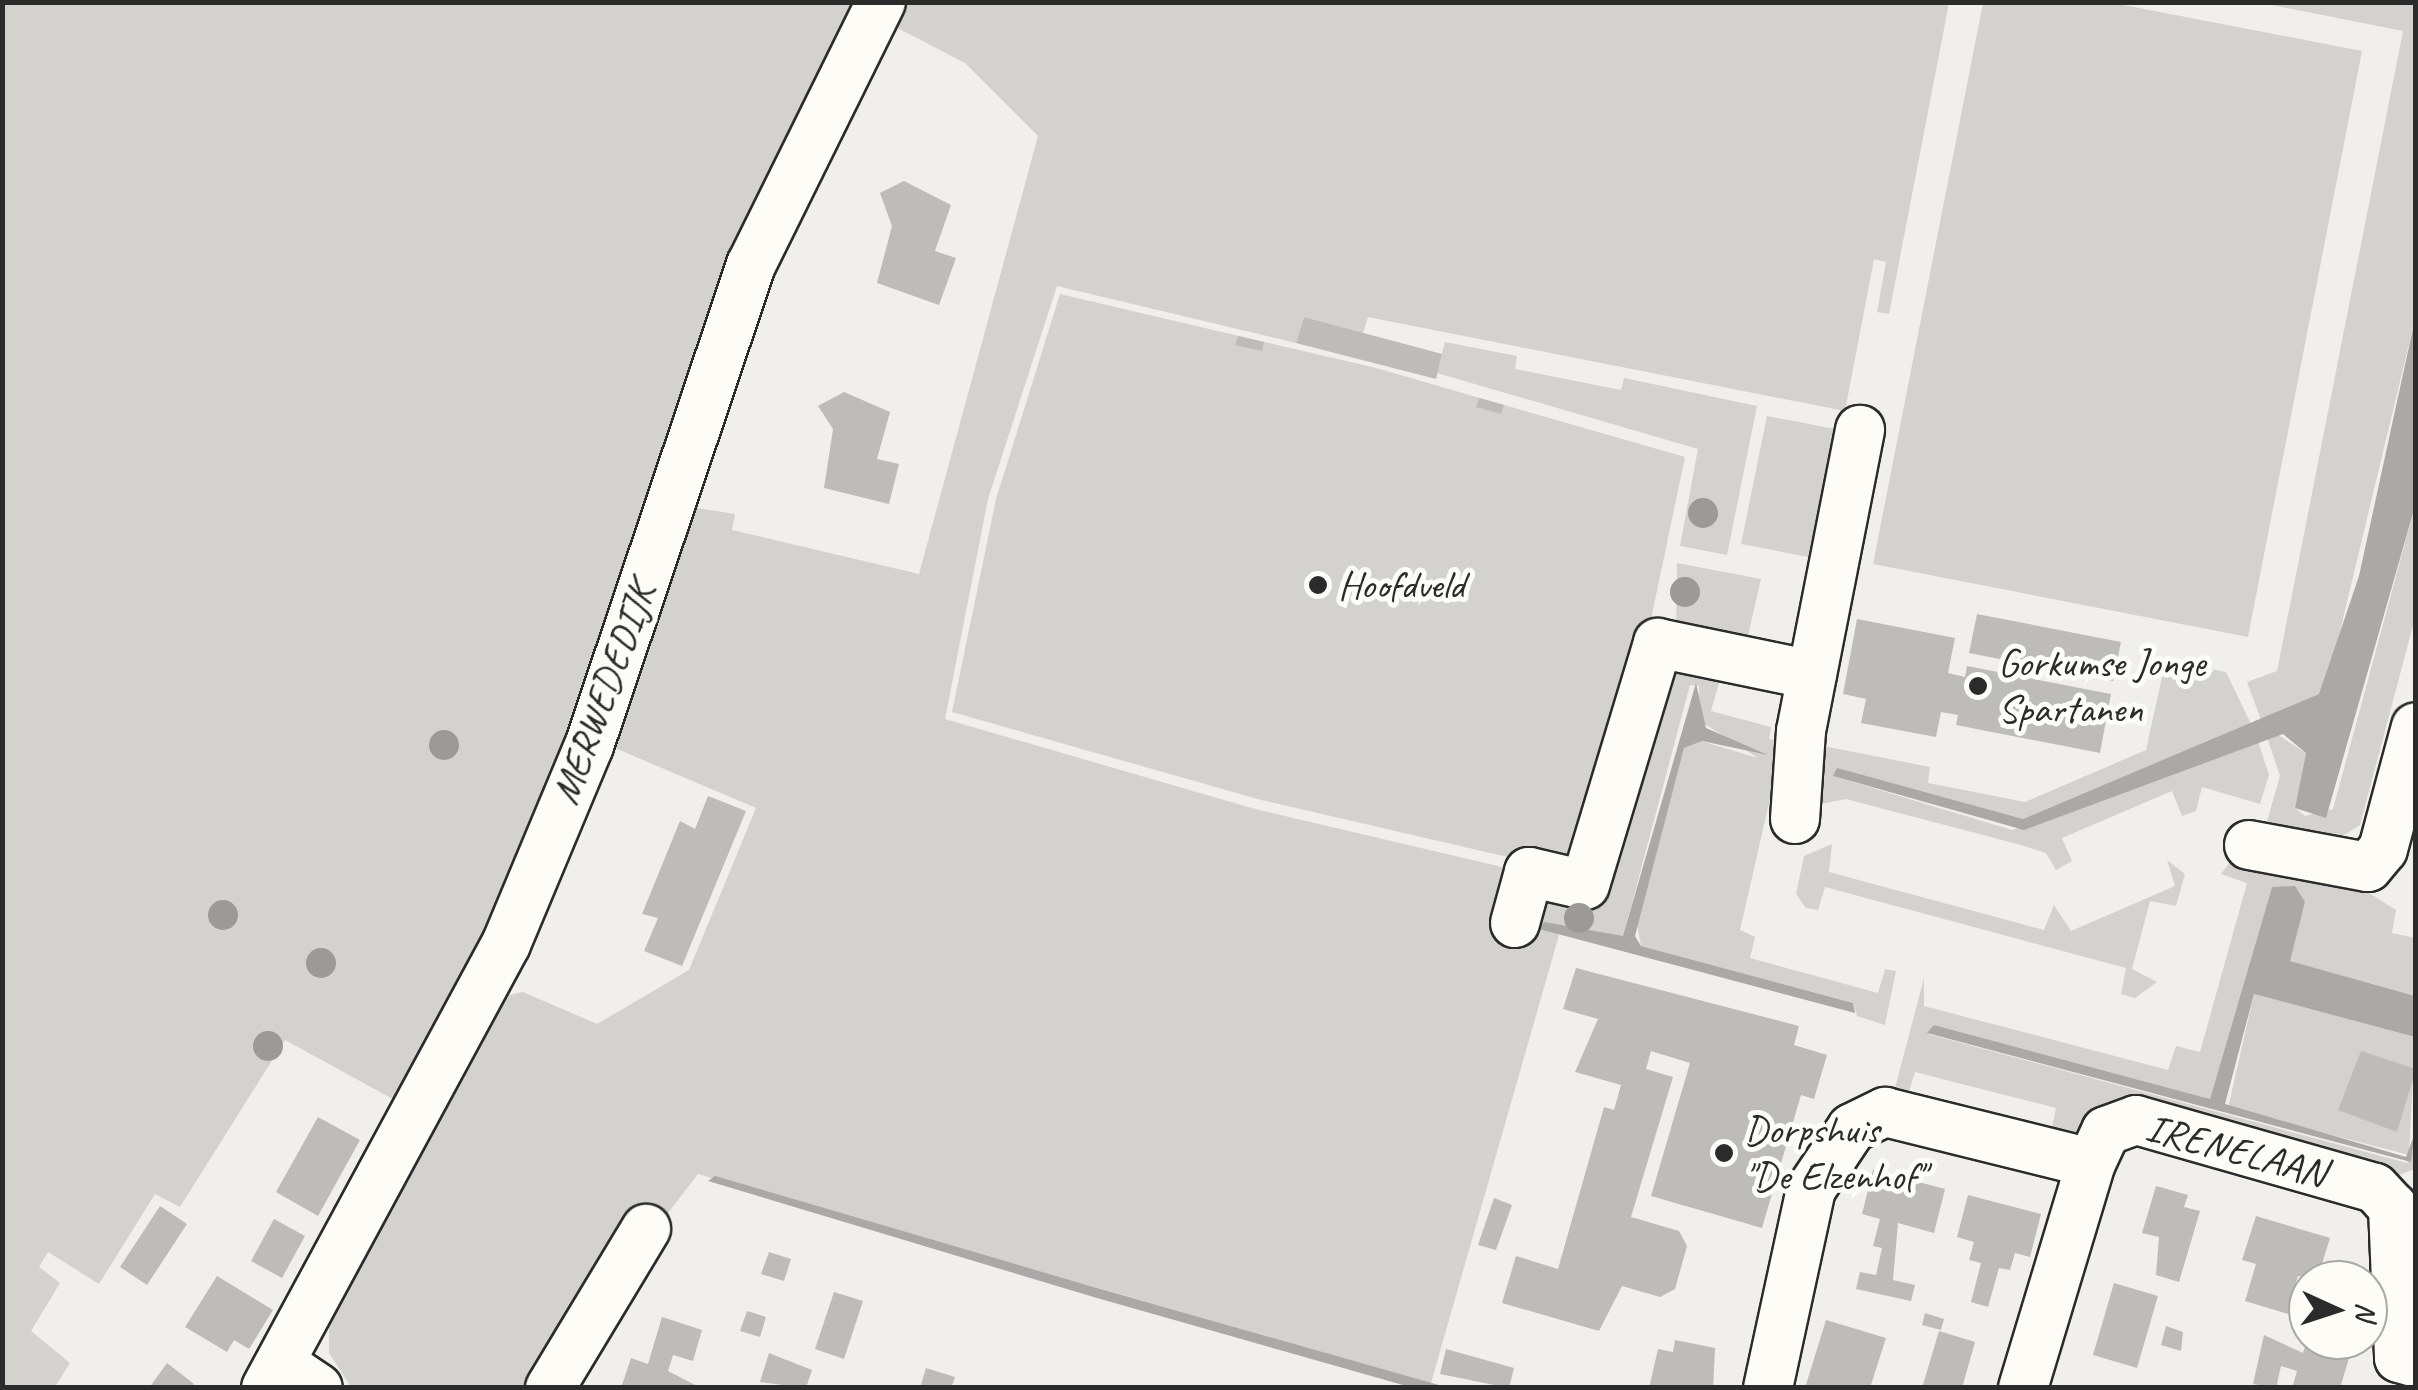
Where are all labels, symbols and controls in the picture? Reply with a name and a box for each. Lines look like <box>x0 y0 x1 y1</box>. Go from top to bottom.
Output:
place label: Hoofdveld <box>1338 561 1465 609</box>
marker: Hoofdveld <box>1307 574 1329 596</box>
street label: MERWEDEDIJK <box>541 576 665 810</box>
place label: Gorkumse Jonge Spartanen <box>1998 639 2205 733</box>
marker: Gorkumse Jonge Spartanen <box>1967 675 1989 697</box>
street label: IRENELAAN <box>2141 1103 2331 1197</box>
place label: Dorpshuis "De Elzenhof" <box>1744 1106 1925 1200</box>
marker: Dorpshuis "De Elzenhof" <box>1713 1142 1735 1164</box>
north arrow <box>2288 1260 2388 1360</box>
text: N <box>2349 1302 2384 1321</box>

